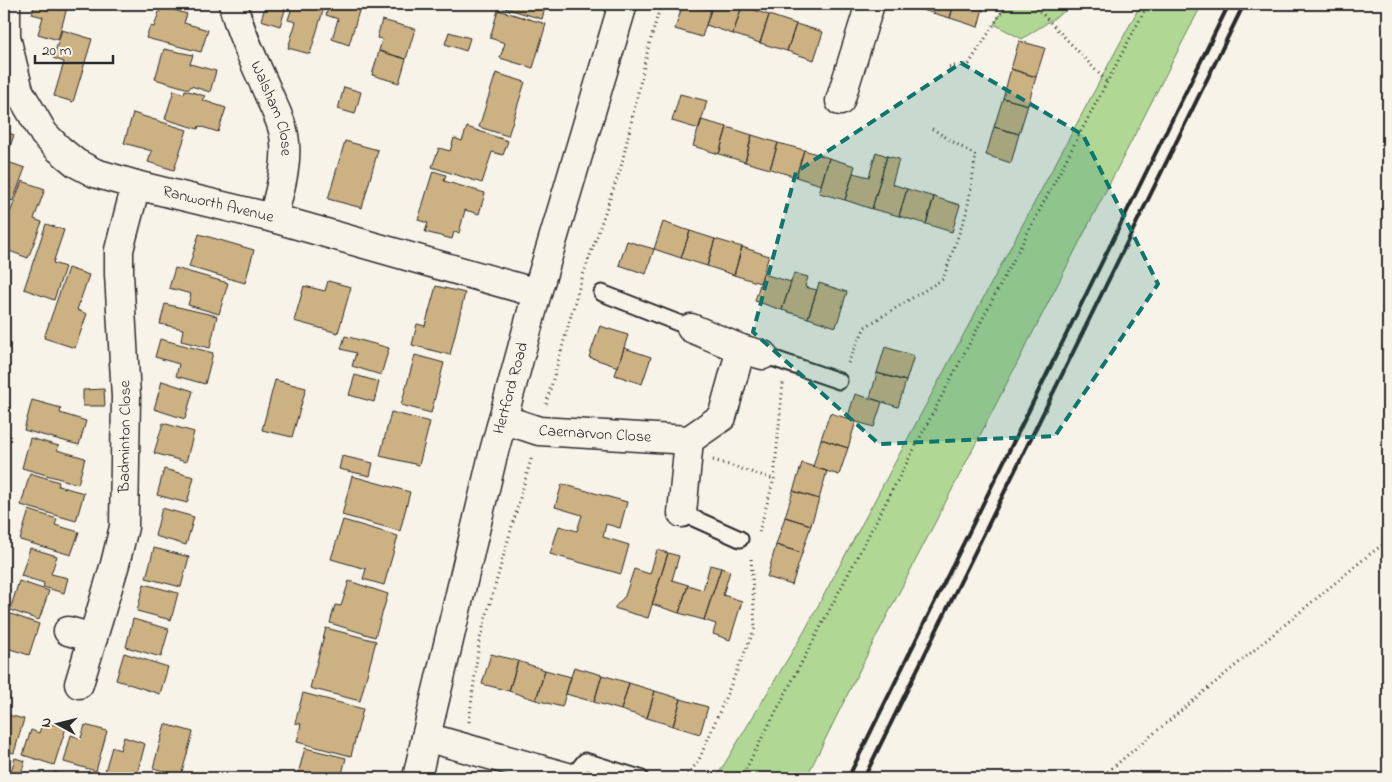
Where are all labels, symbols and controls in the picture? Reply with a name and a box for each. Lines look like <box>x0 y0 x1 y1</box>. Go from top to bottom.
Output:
scale bar <box>35 32 112 64</box>
text: 20 m <box>42 40 72 62</box>
street label: Walsham Close <box>244 57 297 157</box>
street label: Ranworth Avenue <box>160 180 277 230</box>
street label: Hertford Road <box>487 340 535 437</box>
street label: Badminton Close <box>113 379 138 494</box>
street label: Caernarvon Close <box>538 419 653 450</box>
north arrow <box>32 700 82 750</box>
text: N <box>36 717 58 729</box>

